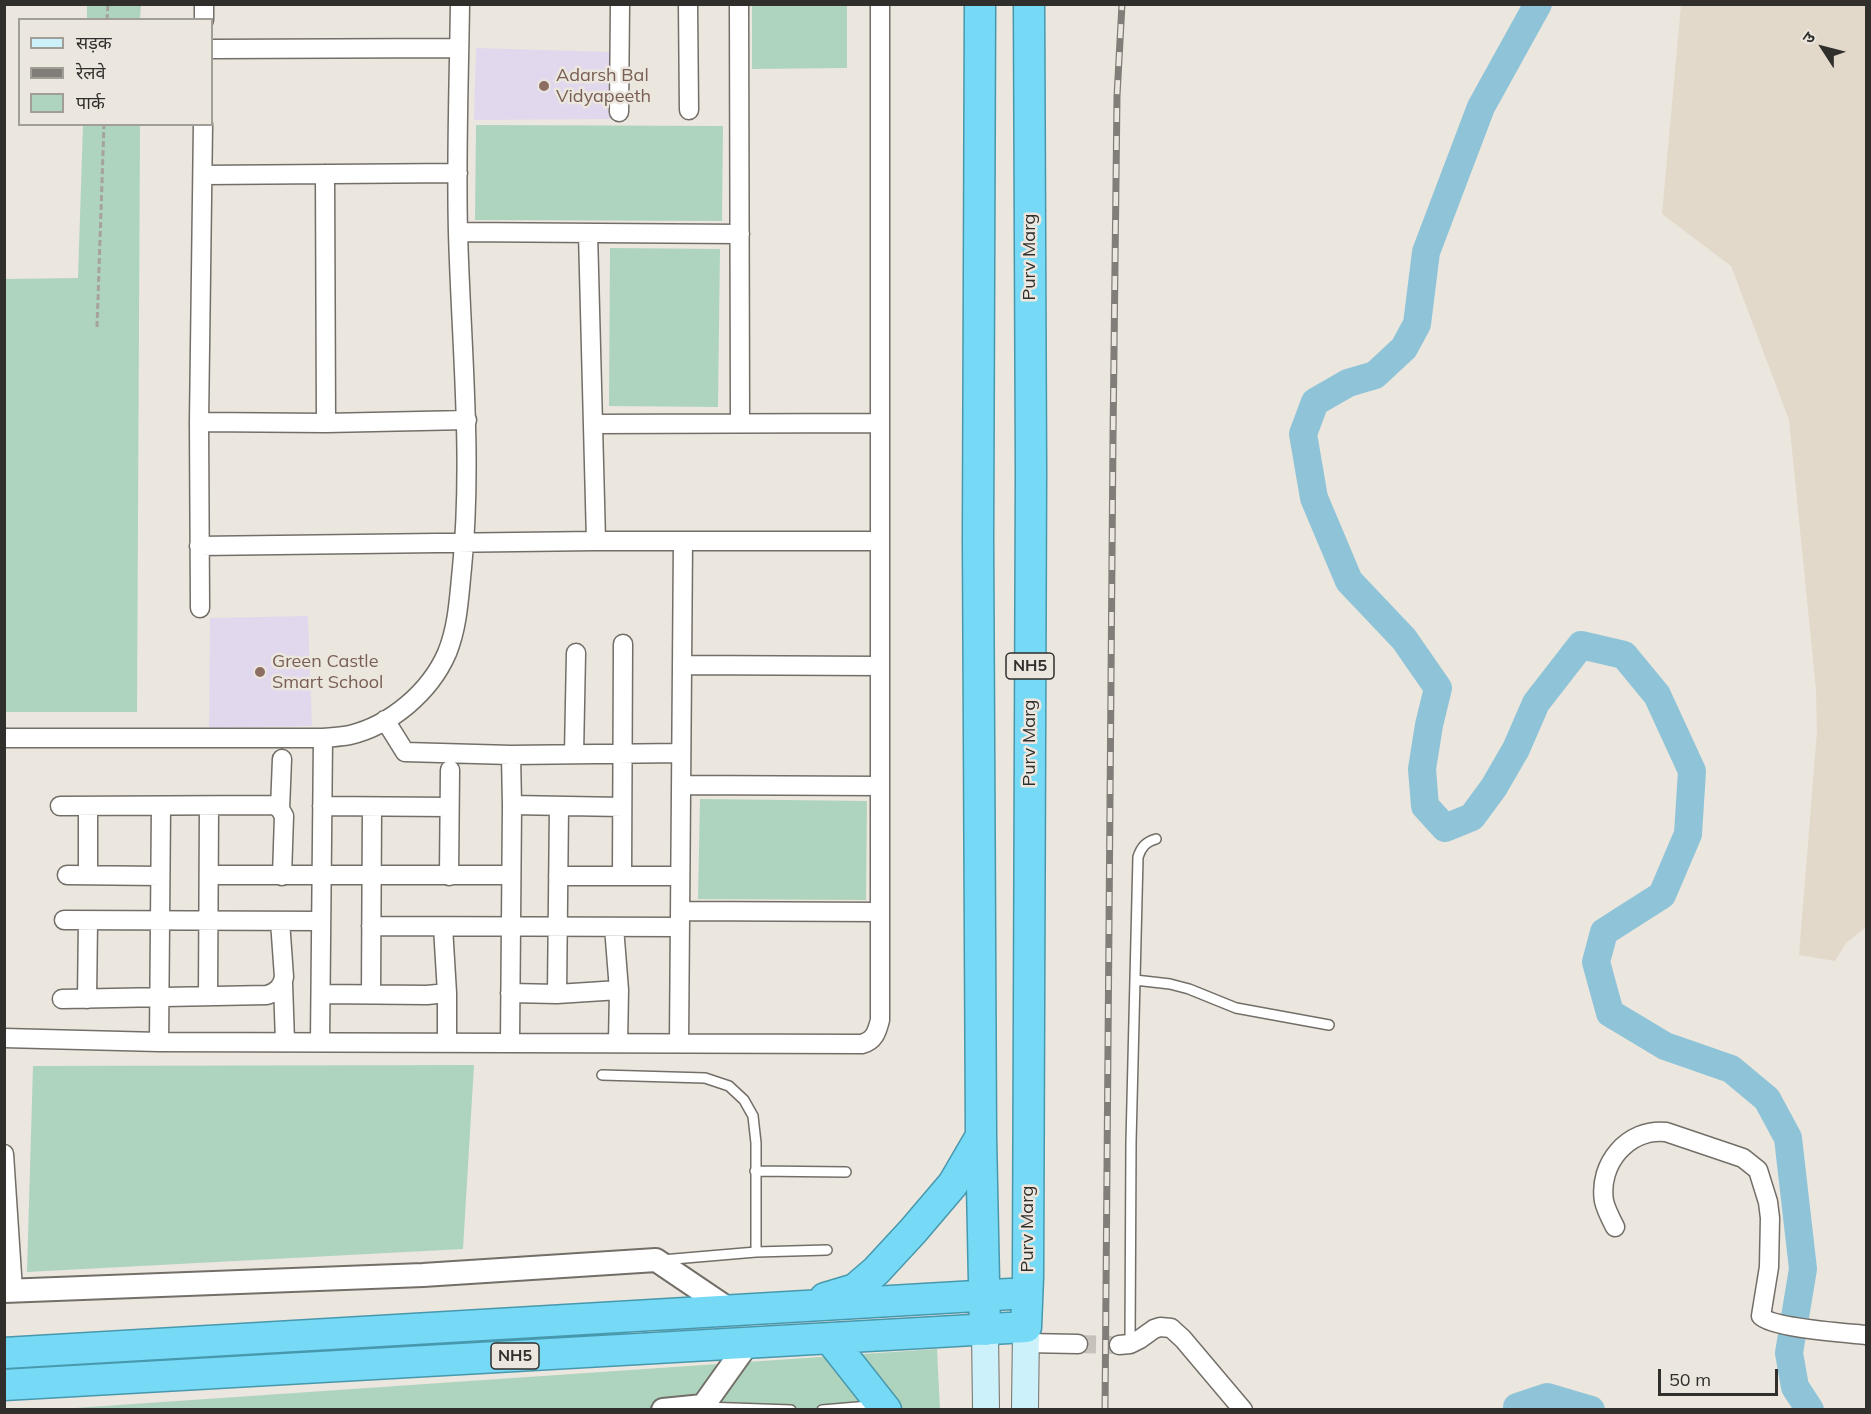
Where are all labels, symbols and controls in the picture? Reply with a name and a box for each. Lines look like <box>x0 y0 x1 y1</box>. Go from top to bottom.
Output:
legend <box>18 18 213 126</box>
north arrow <box>1793 18 1853 78</box>
text: उ <box>1798 28 1819 47</box>
text: सड़क <box>76 31 112 54</box>
text: रेलवे <box>76 61 106 84</box>
place label: Adarsh Bal Vidyapeeth <box>556 65 651 107</box>
marker: Adarsh Bal Vidyapeeth <box>537 79 551 93</box>
text: पार्क <box>76 91 105 114</box>
street label: Purv Marg <box>1019 214 1041 300</box>
place label: Green Castle Smart School <box>272 651 383 694</box>
road number: NH5 <box>1006 653 1054 679</box>
marker: Green Castle Smart School <box>253 665 267 679</box>
street label: Purv Marg <box>1019 700 1041 786</box>
street label: Purv Marg <box>1017 1186 1039 1272</box>
road number: NH5 <box>491 1343 539 1369</box>
scale bar <box>1661 1357 1781 1395</box>
text: 50 m <box>1669 1368 1711 1391</box>

